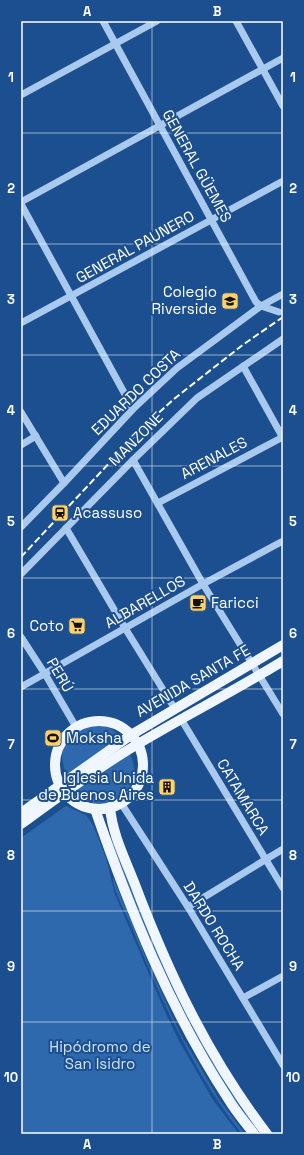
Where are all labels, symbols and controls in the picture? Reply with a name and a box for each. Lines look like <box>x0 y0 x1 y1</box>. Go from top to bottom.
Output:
text: A <box>83 3 92 20</box>
text: B <box>213 3 222 20</box>
text: 1 <box>8 69 14 86</box>
text: 1 <box>290 69 296 86</box>
street label: GENERAL GÜEMES <box>159 106 236 226</box>
text: 2 <box>7 180 15 197</box>
text: 2 <box>289 180 297 197</box>
street label: GENERAL PAUNERO <box>72 206 197 287</box>
place label: Colegio Riverside <box>152 282 217 318</box>
text: 3 <box>7 291 15 308</box>
school or university icon: Colegio Riverside <box>220 291 240 311</box>
text: 3 <box>289 291 297 308</box>
street label: EDUARDO COSTA <box>87 344 185 439</box>
text: 4 <box>7 402 15 419</box>
text: 4 <box>289 402 297 419</box>
street label: MANZONE <box>104 407 167 470</box>
street label: ARENALES <box>177 432 250 483</box>
station icon: Acassuso <box>50 503 70 523</box>
place label: Acassuso <box>73 503 142 522</box>
text: 5 <box>7 513 15 530</box>
text: 5 <box>289 513 297 530</box>
street label: ALBARELLOS <box>101 571 189 632</box>
cafe icon: Faricci <box>188 593 208 613</box>
place label: Faricci <box>211 593 259 612</box>
place label: Coto <box>29 616 64 635</box>
supermarket icon: Coto <box>67 616 87 636</box>
text: 6 <box>7 625 15 642</box>
text: 6 <box>289 625 297 642</box>
street label: AVENIDA SANTA FE <box>132 640 253 721</box>
street label: PERÚ <box>43 654 78 695</box>
sports icon: Moksha <box>43 728 63 748</box>
place label: Moksha <box>66 728 122 747</box>
text: 7 <box>7 736 15 753</box>
text: 7 <box>289 736 297 753</box>
street label: CATAMARCA <box>213 755 274 839</box>
place label: Iglesia Unida de Buenos Aires <box>38 768 154 804</box>
building icon: Iglesia Unida de Buenos Aires <box>157 777 177 797</box>
text: 8 <box>7 847 15 864</box>
text: 8 <box>289 847 297 864</box>
street label: DARDO ROCHA <box>180 878 250 974</box>
text: 9 <box>7 958 15 975</box>
text: 9 <box>289 958 297 975</box>
park label: Hipódromo de San Isidro <box>49 1037 151 1073</box>
text: 10 <box>4 1069 18 1086</box>
text: 10 <box>286 1069 300 1086</box>
text: A <box>83 1136 92 1153</box>
text: B <box>213 1136 222 1153</box>

